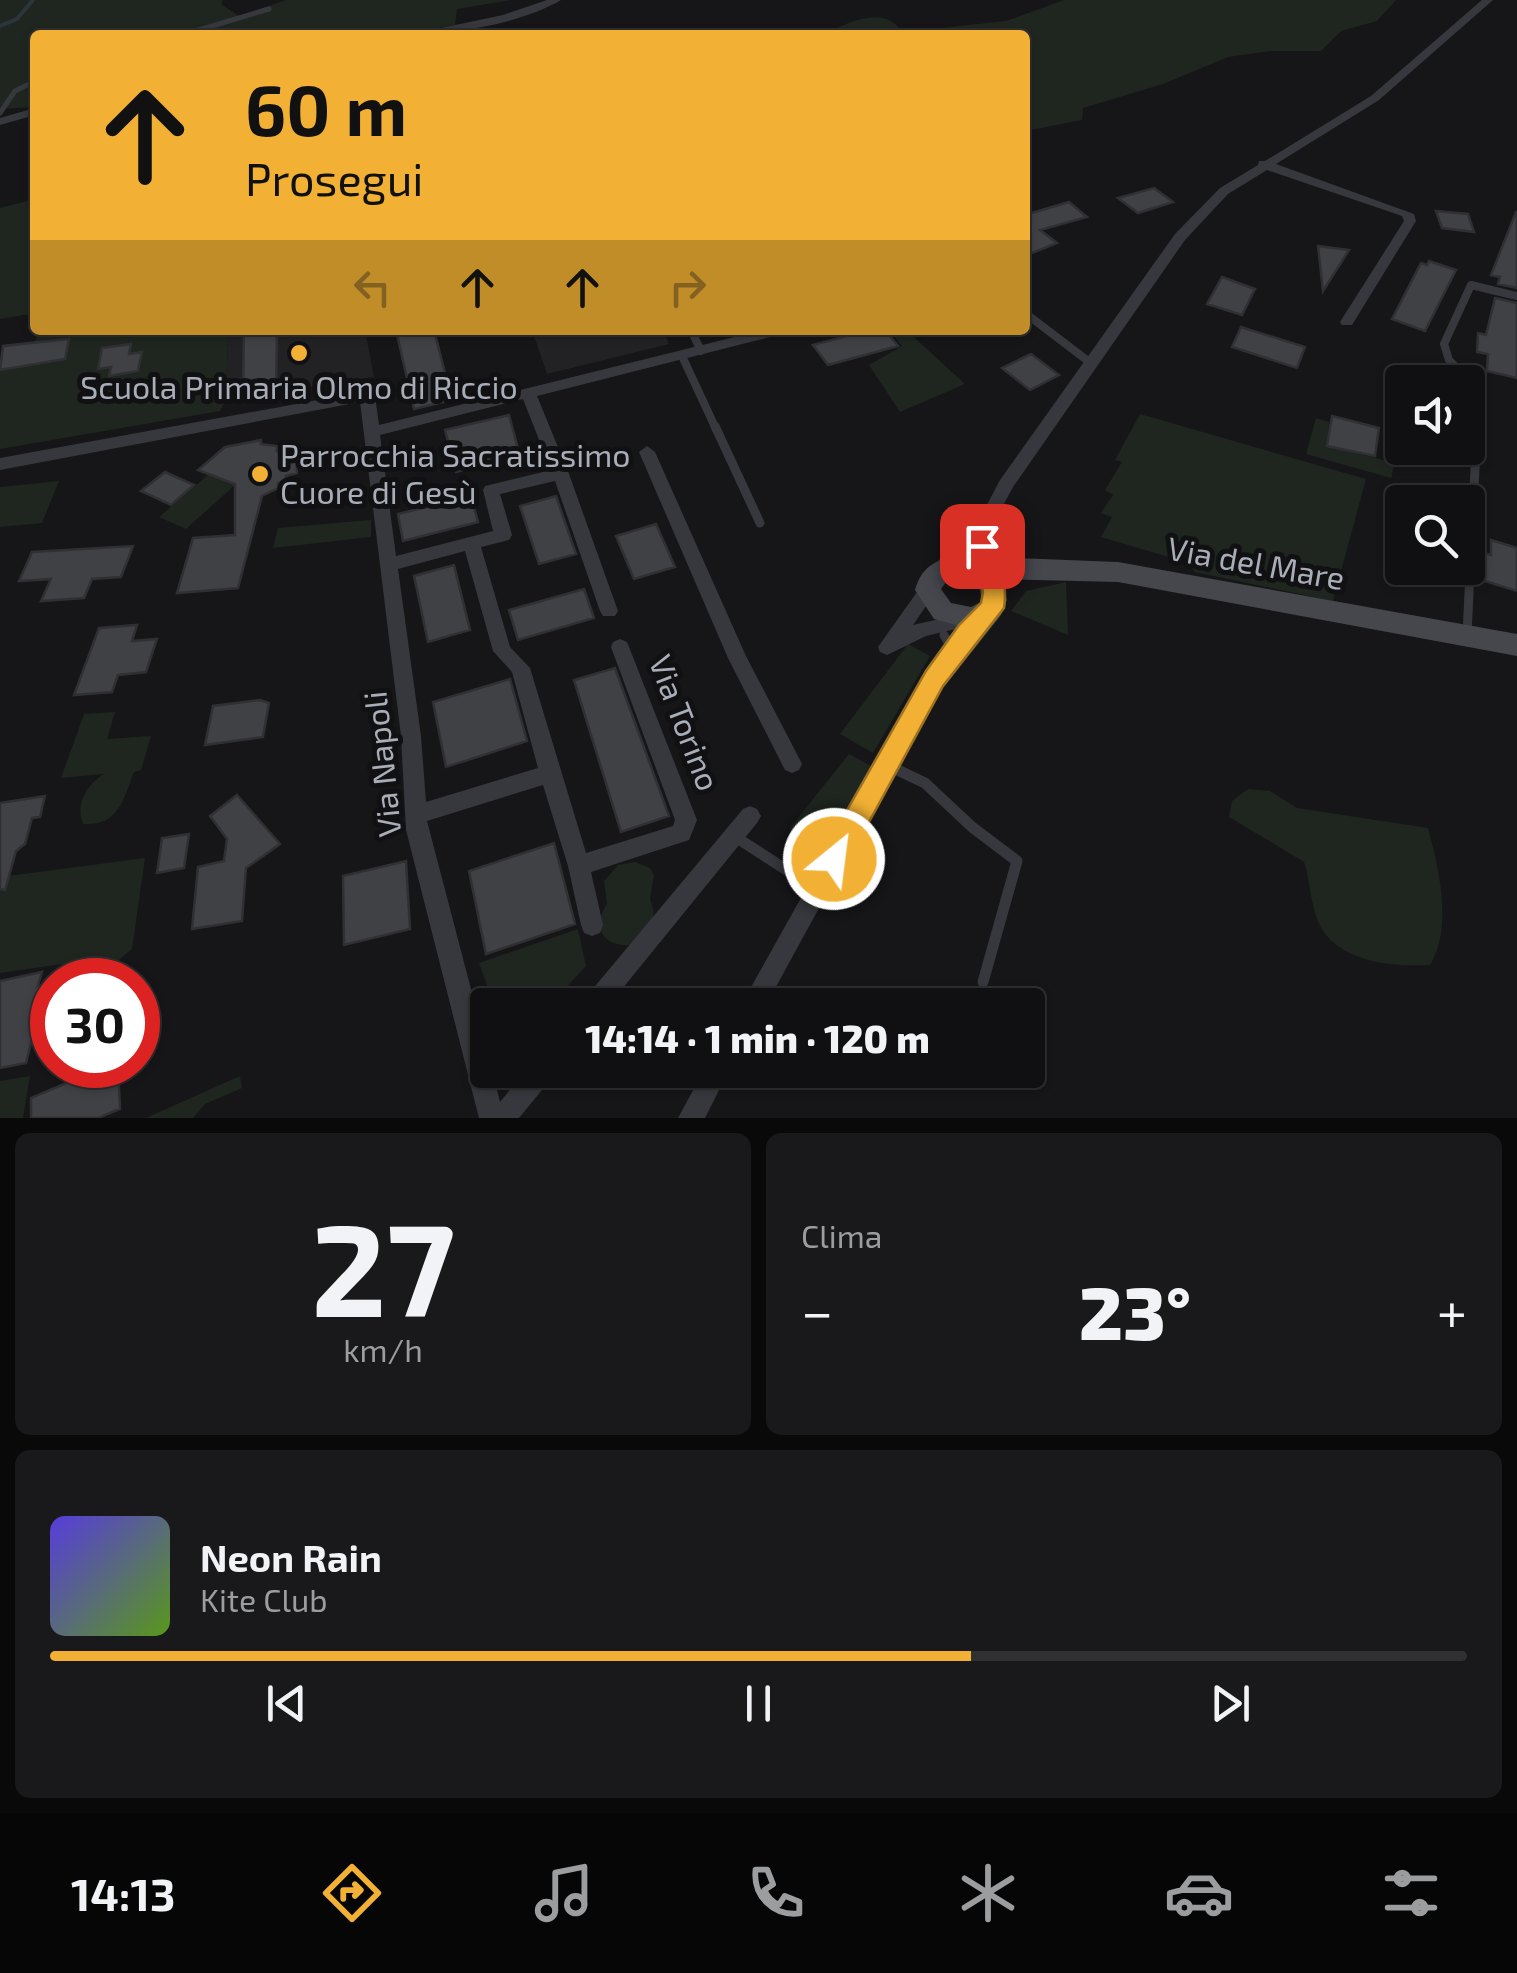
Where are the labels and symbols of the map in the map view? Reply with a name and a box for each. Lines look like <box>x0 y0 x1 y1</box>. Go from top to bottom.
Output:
marker: Scuola Primaria Olmo di Riccio <box>288 342 310 364</box>
place label: Scuola Primaria Olmo di Riccio <box>80 367 518 405</box>
place label: Parrocchia Sacratissimo Cuore di Gesù <box>280 435 630 510</box>
marker: Parrocchia Sacratissimo Cuore di Gesù <box>249 463 271 485</box>
pin <box>940 504 1025 589</box>
street label: Via del Mare <box>1165 528 1348 596</box>
street label: Via Torino <box>643 649 729 795</box>
street label: Via Napoli <box>354 689 408 839</box>
position arrow <box>782 807 886 911</box>
speed limit sign: 30 <box>30 958 160 1088</box>

